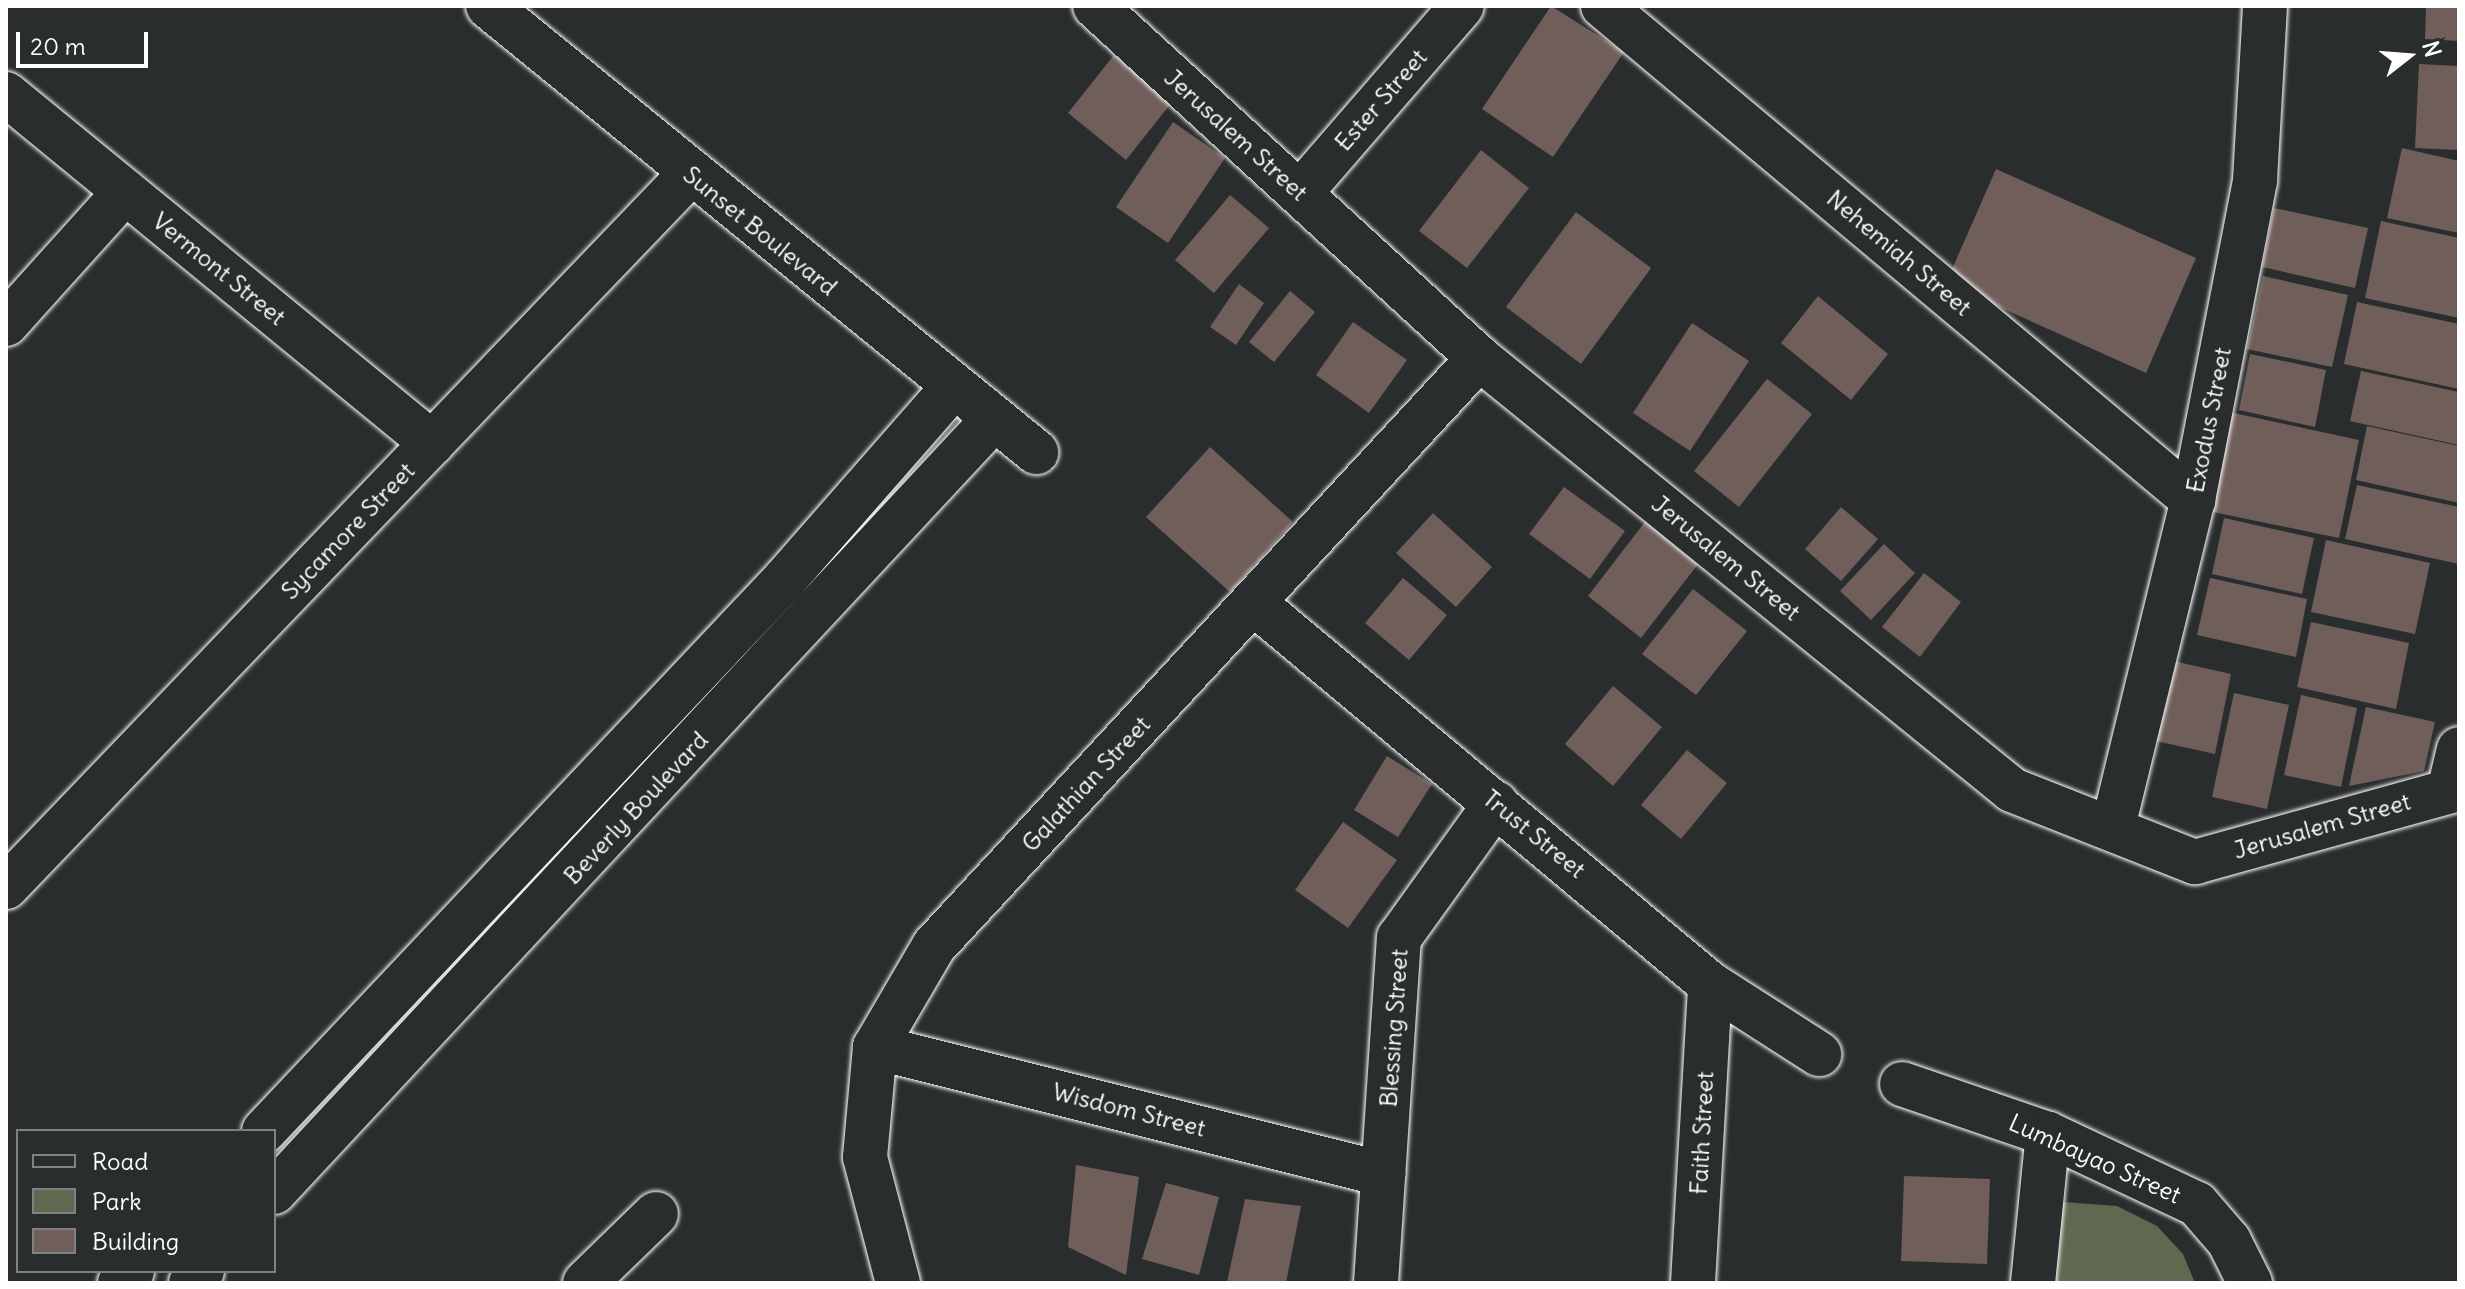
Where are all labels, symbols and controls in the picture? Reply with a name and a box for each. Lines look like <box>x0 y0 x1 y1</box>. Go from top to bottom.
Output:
scale bar <box>20 16 152 66</box>
north arrow <box>2369 16 2449 96</box>
text: 20 m <box>30 31 86 61</box>
text: N <box>2416 38 2448 60</box>
street label: Ester Street <box>1329 43 1433 157</box>
street label: Jerusalem Street <box>1158 63 1314 207</box>
street label: Sunset Boulevard <box>677 160 843 302</box>
street label: Nehemiah Street <box>1821 184 1977 322</box>
street label: Vermont Street <box>147 207 291 331</box>
street label: Exodus Street <box>2181 345 2237 495</box>
street label: Sycamore Street <box>275 457 421 605</box>
street label: Jerusalem Street <box>1646 489 1806 627</box>
street label: Galathian Street <box>1016 710 1156 858</box>
street label: Beverly Boulevard <box>558 726 714 890</box>
street label: Trust Street <box>1477 784 1591 884</box>
street label: Jerusalem Street <box>2230 787 2414 865</box>
street label: Blessing Street <box>1374 948 1414 1108</box>
street label: Faith Street <box>1684 1071 1720 1195</box>
street label: Wisdom Street <box>1050 1077 1208 1143</box>
street label: Lumbayao Street <box>2005 1108 2185 1210</box>
legend <box>16 1129 276 1273</box>
text: Road <box>92 1146 148 1176</box>
text: Park <box>92 1186 142 1216</box>
text: Building <box>92 1226 179 1256</box>

